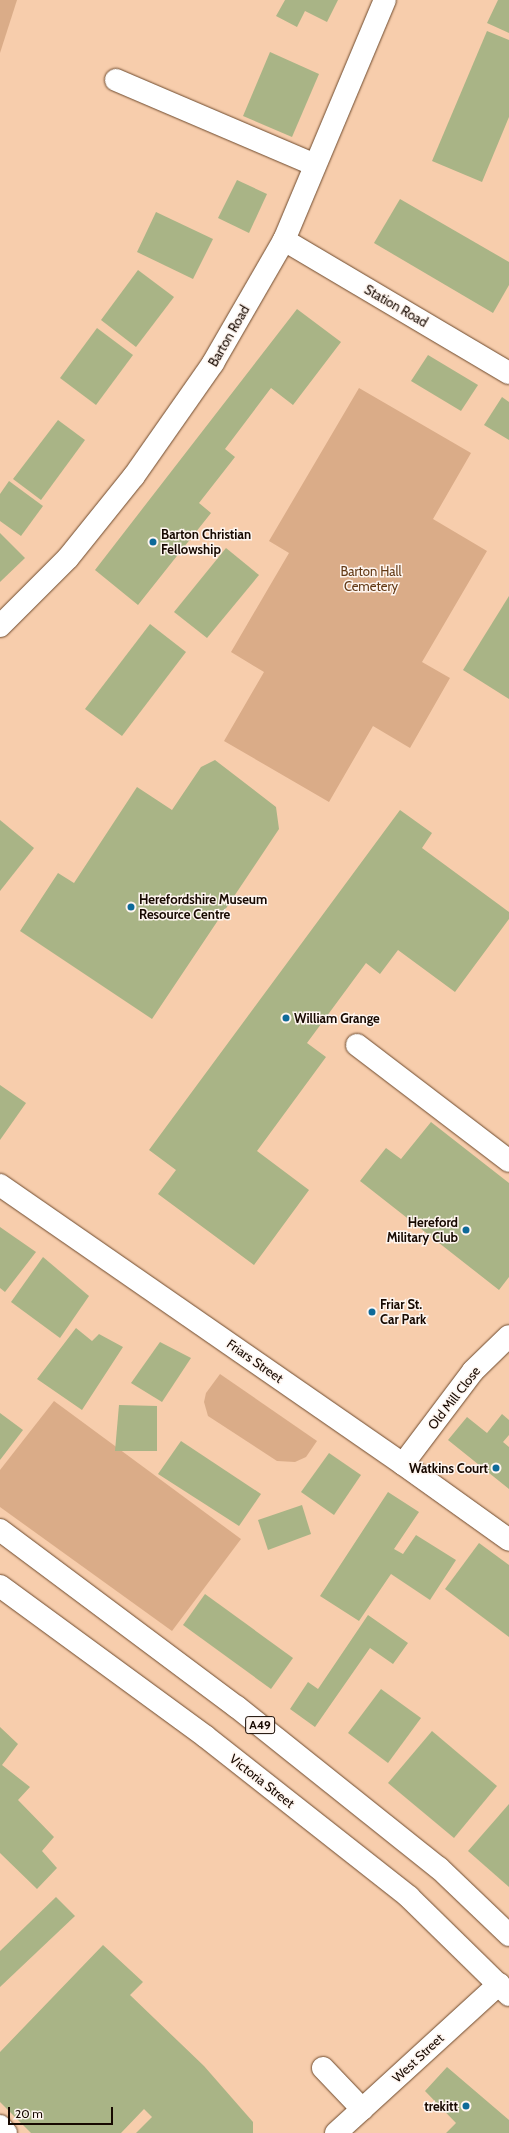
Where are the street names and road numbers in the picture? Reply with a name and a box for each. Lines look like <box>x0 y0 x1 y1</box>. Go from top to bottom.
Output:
street label: Station Road <box>362 282 430 330</box>
street label: Barton Road <box>205 303 253 369</box>
street label: Friars Street <box>224 1336 286 1386</box>
street label: Old Mill Close <box>425 1363 483 1433</box>
road number: A49 <box>245 1715 275 1735</box>
street label: Victoria Street <box>226 1751 298 1811</box>
street label: West Street <box>389 2030 447 2086</box>

